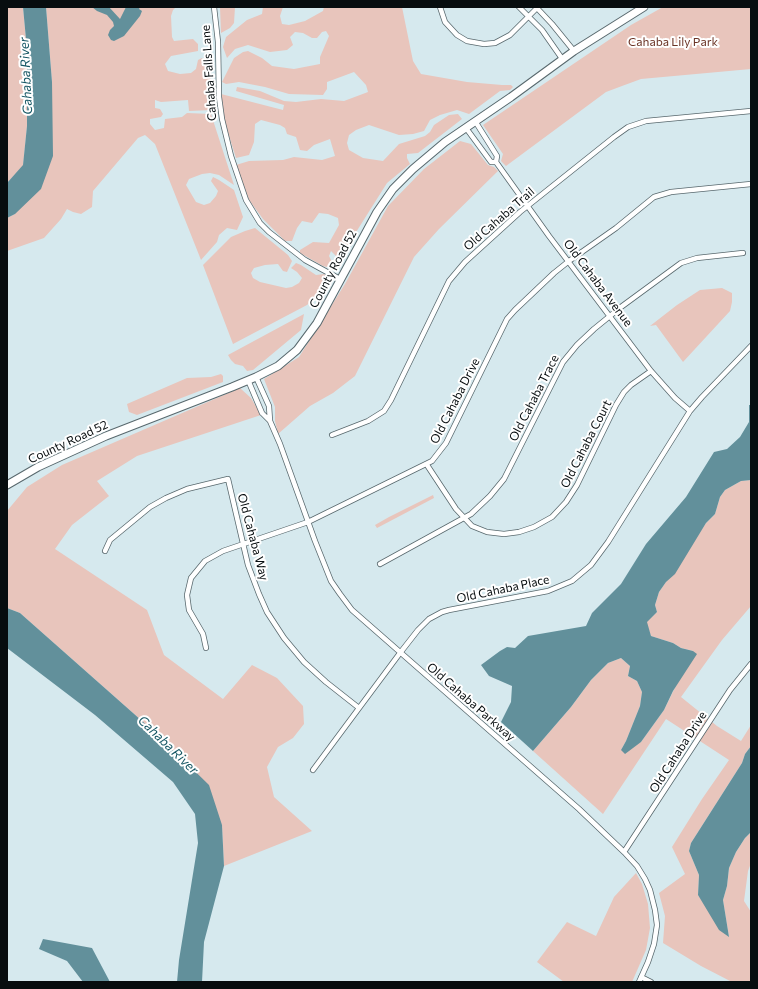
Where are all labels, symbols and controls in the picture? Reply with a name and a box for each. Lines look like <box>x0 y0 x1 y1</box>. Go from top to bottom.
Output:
street label: Cahaba Falls Lane <box>198 24 220 122</box>
park label: Cahaba Lily Park <box>628 35 718 49</box>
water label: Cahaba River <box>16 37 36 115</box>
street label: Old Cahaba Trail <box>461 184 537 254</box>
street label: County Road 52 <box>306 228 360 310</box>
street label: Old Cahaba Avenue <box>561 237 635 329</box>
street label: Old Cahaba Trace <box>506 352 562 444</box>
street label: Old Cahaba Drive <box>427 356 483 446</box>
street label: Old Cahaba Court <box>558 397 614 491</box>
street label: County Road 52 <box>26 417 110 467</box>
street label: Old Cahaba Way <box>234 492 272 582</box>
street label: Old Cahaba Place <box>455 572 551 606</box>
street label: Old Cahaba Parkway <box>424 660 518 744</box>
street label: Old Cahaba Drive <box>646 708 710 796</box>
water label: Cahaba River <box>135 712 201 778</box>

